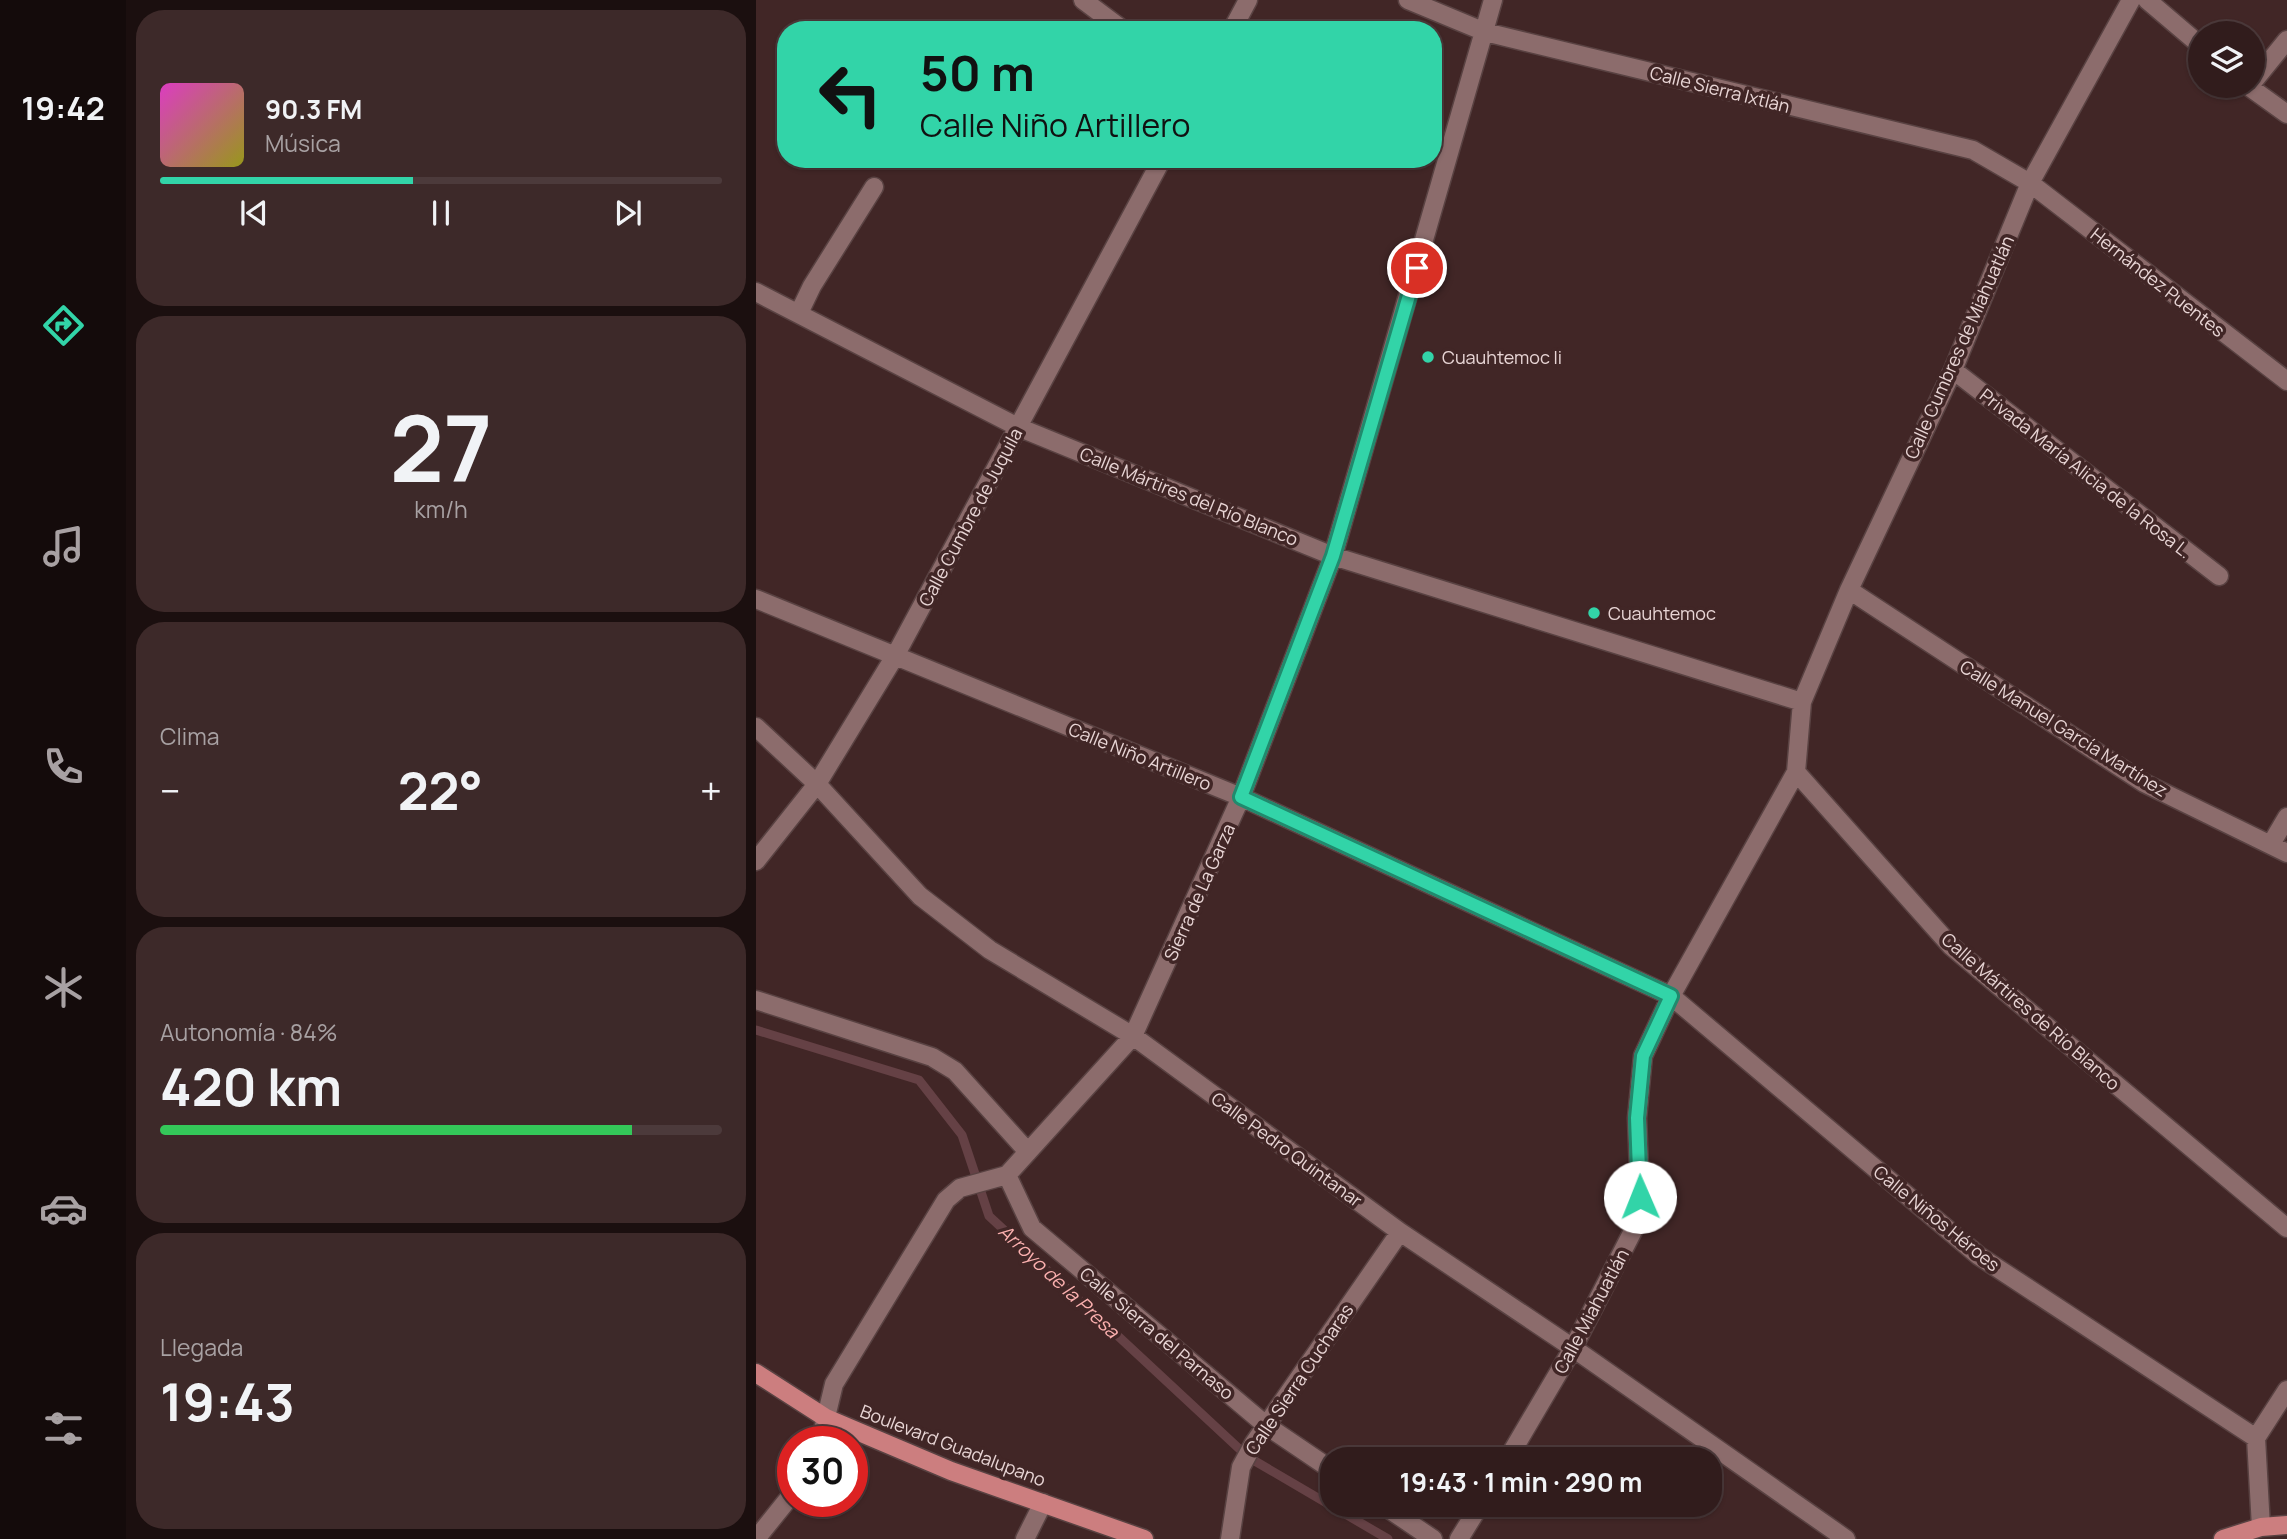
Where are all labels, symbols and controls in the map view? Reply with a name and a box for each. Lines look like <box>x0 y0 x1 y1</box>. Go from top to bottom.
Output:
map controls <box>2188 21 2265 98</box>
button: layers <box>2188 21 2265 98</box>
text: 50 m <box>920 39 1035 106</box>
icon: left <box>805 49 896 140</box>
street label: Calle Sierra Ixtlán <box>1648 60 1792 118</box>
text: 19:42 <box>21 86 105 130</box>
text: 90.3 FM <box>265 91 362 127</box>
text: Calle Niño Artillero <box>920 103 1190 147</box>
text: Música <box>265 127 341 159</box>
icon: previous <box>235 194 273 232</box>
icon: pause <box>422 194 460 232</box>
icon: next <box>609 194 647 232</box>
street label: Hernández Puentes <box>2086 222 2230 342</box>
street label: Calle Cumbres de Miahuatlán <box>1899 231 2019 463</box>
pin <box>1387 238 1447 298</box>
icon: arrive <box>1398 249 1436 287</box>
icon: directions <box>39 301 88 350</box>
place label: Cuauhtemoc Ii <box>1442 345 1562 369</box>
marker: Cuauhtemoc Ii <box>1420 349 1436 365</box>
street label: Privada María Alicia de la Rosa L. <box>1975 383 2197 563</box>
text: 27 <box>390 385 492 509</box>
street label: Calle Cumbre de Juquila <box>913 424 1027 610</box>
street label: Calle Mártires del Río Blanco <box>1076 441 1302 551</box>
text: km/h <box>414 493 468 525</box>
icon: music <box>39 522 88 571</box>
place label: Cuauhtemoc <box>1608 601 1716 625</box>
marker: Cuauhtemoc <box>1586 605 1602 621</box>
street label: Calle Manuel García Martínez <box>1956 654 2172 802</box>
street label: Calle Niño Artillero <box>1065 716 1215 796</box>
text: Clima <box>160 720 219 752</box>
icon: phone <box>39 742 88 791</box>
text: 22° <box>398 755 483 826</box>
text: − <box>160 764 181 816</box>
text: + <box>700 764 722 816</box>
street label: Sierra de La Garza <box>1158 820 1240 964</box>
street label: Calle Mártires de Río Blanco <box>1937 927 2125 1095</box>
icon: climate <box>39 963 88 1012</box>
text: Autonomía · 84% <box>160 1016 337 1048</box>
text: 420 km <box>160 1051 342 1122</box>
street label: Calle Pedro Quintanar <box>1207 1086 1368 1212</box>
position arrow <box>1603 1160 1677 1234</box>
street label: Calle Niños Héroes <box>1869 1160 2005 1276</box>
icon: car <box>39 1184 88 1233</box>
water label: Arroyo de la Presa <box>993 1218 1126 1345</box>
street label: Calle Miahuatlán <box>1548 1244 1634 1378</box>
street label: Calle Sierra del Parnaso <box>1075 1261 1239 1405</box>
street label: Calle Sierra Cucharas <box>1239 1299 1359 1459</box>
text: Llegada <box>160 1331 243 1363</box>
text: 19:43 <box>160 1366 295 1437</box>
street label: Boulevard Guadalupano <box>857 1399 1049 1491</box>
icon: filters <box>39 1404 88 1453</box>
speed limit sign: 30 <box>777 1426 868 1517</box>
text: 19:43 · 1 min · 290 m <box>1400 1464 1642 1500</box>

